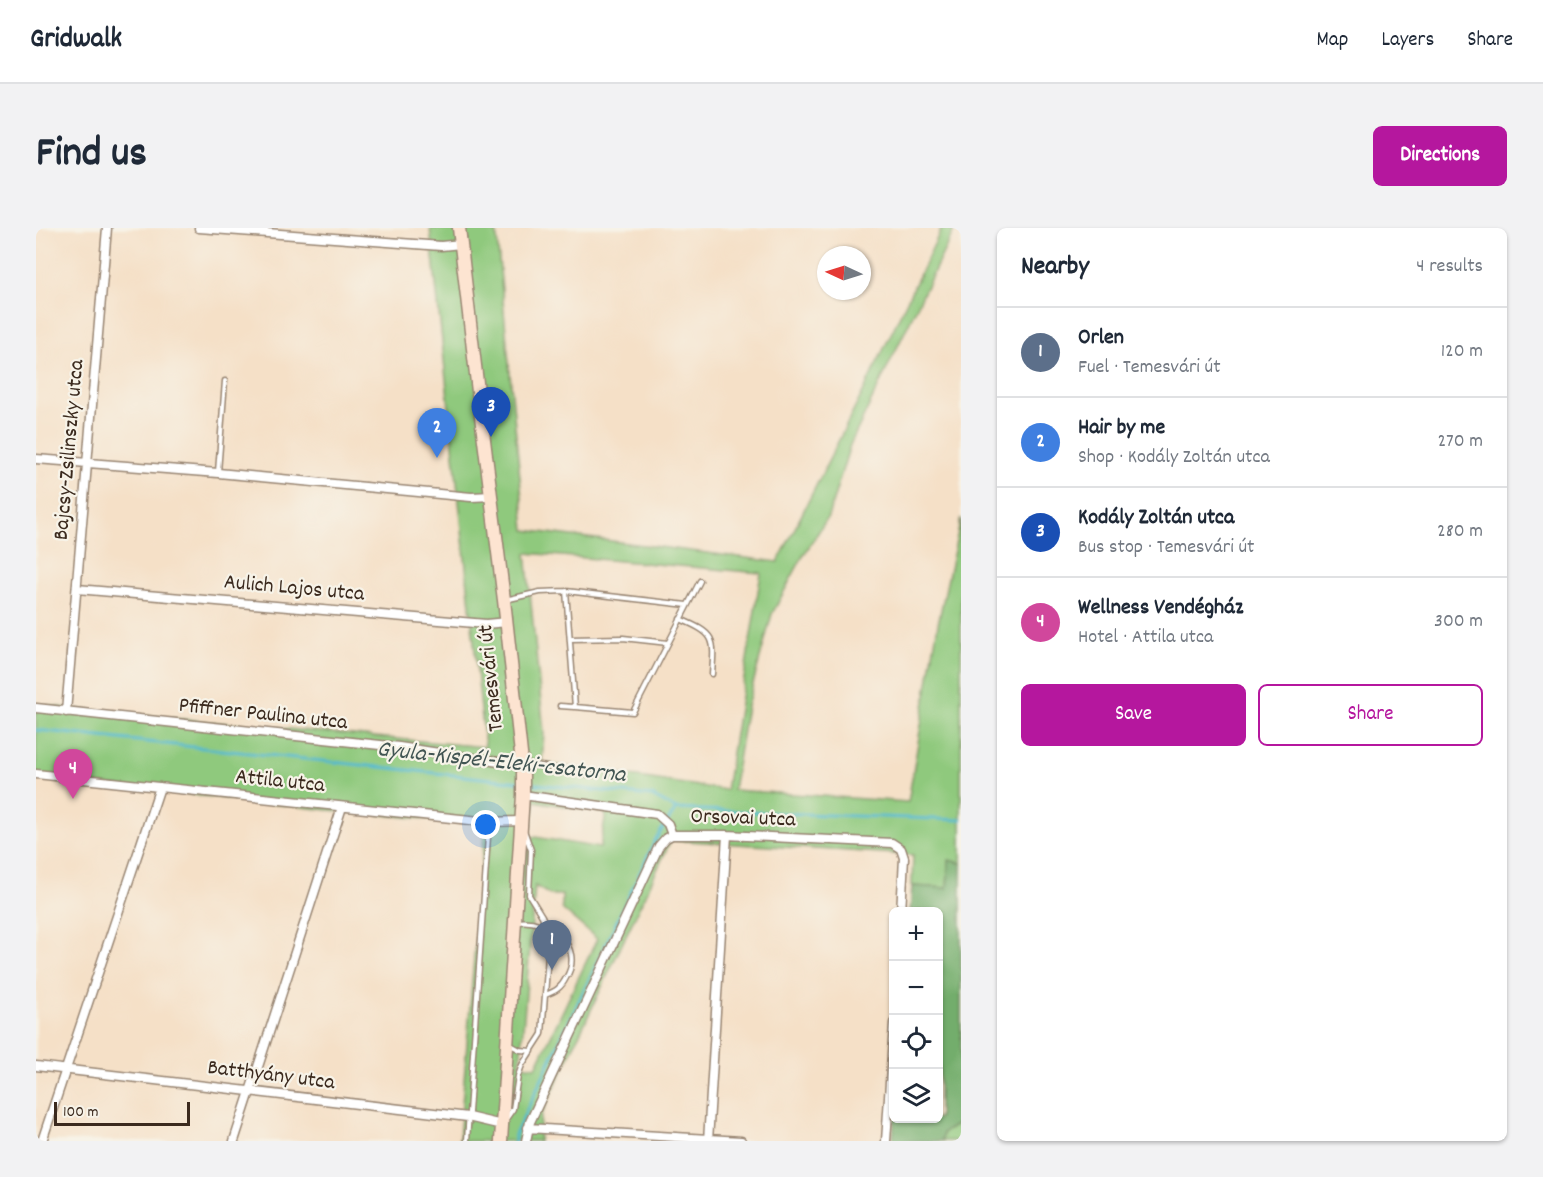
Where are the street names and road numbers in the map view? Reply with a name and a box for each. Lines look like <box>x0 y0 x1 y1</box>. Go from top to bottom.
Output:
street label: Bajcsy-Zsilinszky utca <box>47 358 93 541</box>
street label: Aulich Lajos utca <box>223 567 366 611</box>
street label: Temesvári út <box>471 623 513 733</box>
street label: Pfiffner Paulina utca <box>177 691 350 739</box>
street label: Attila utca <box>234 762 327 802</box>
street label: Orsovai utca <box>690 802 797 836</box>
street label: Batthyány utca <box>206 1053 337 1099</box>

